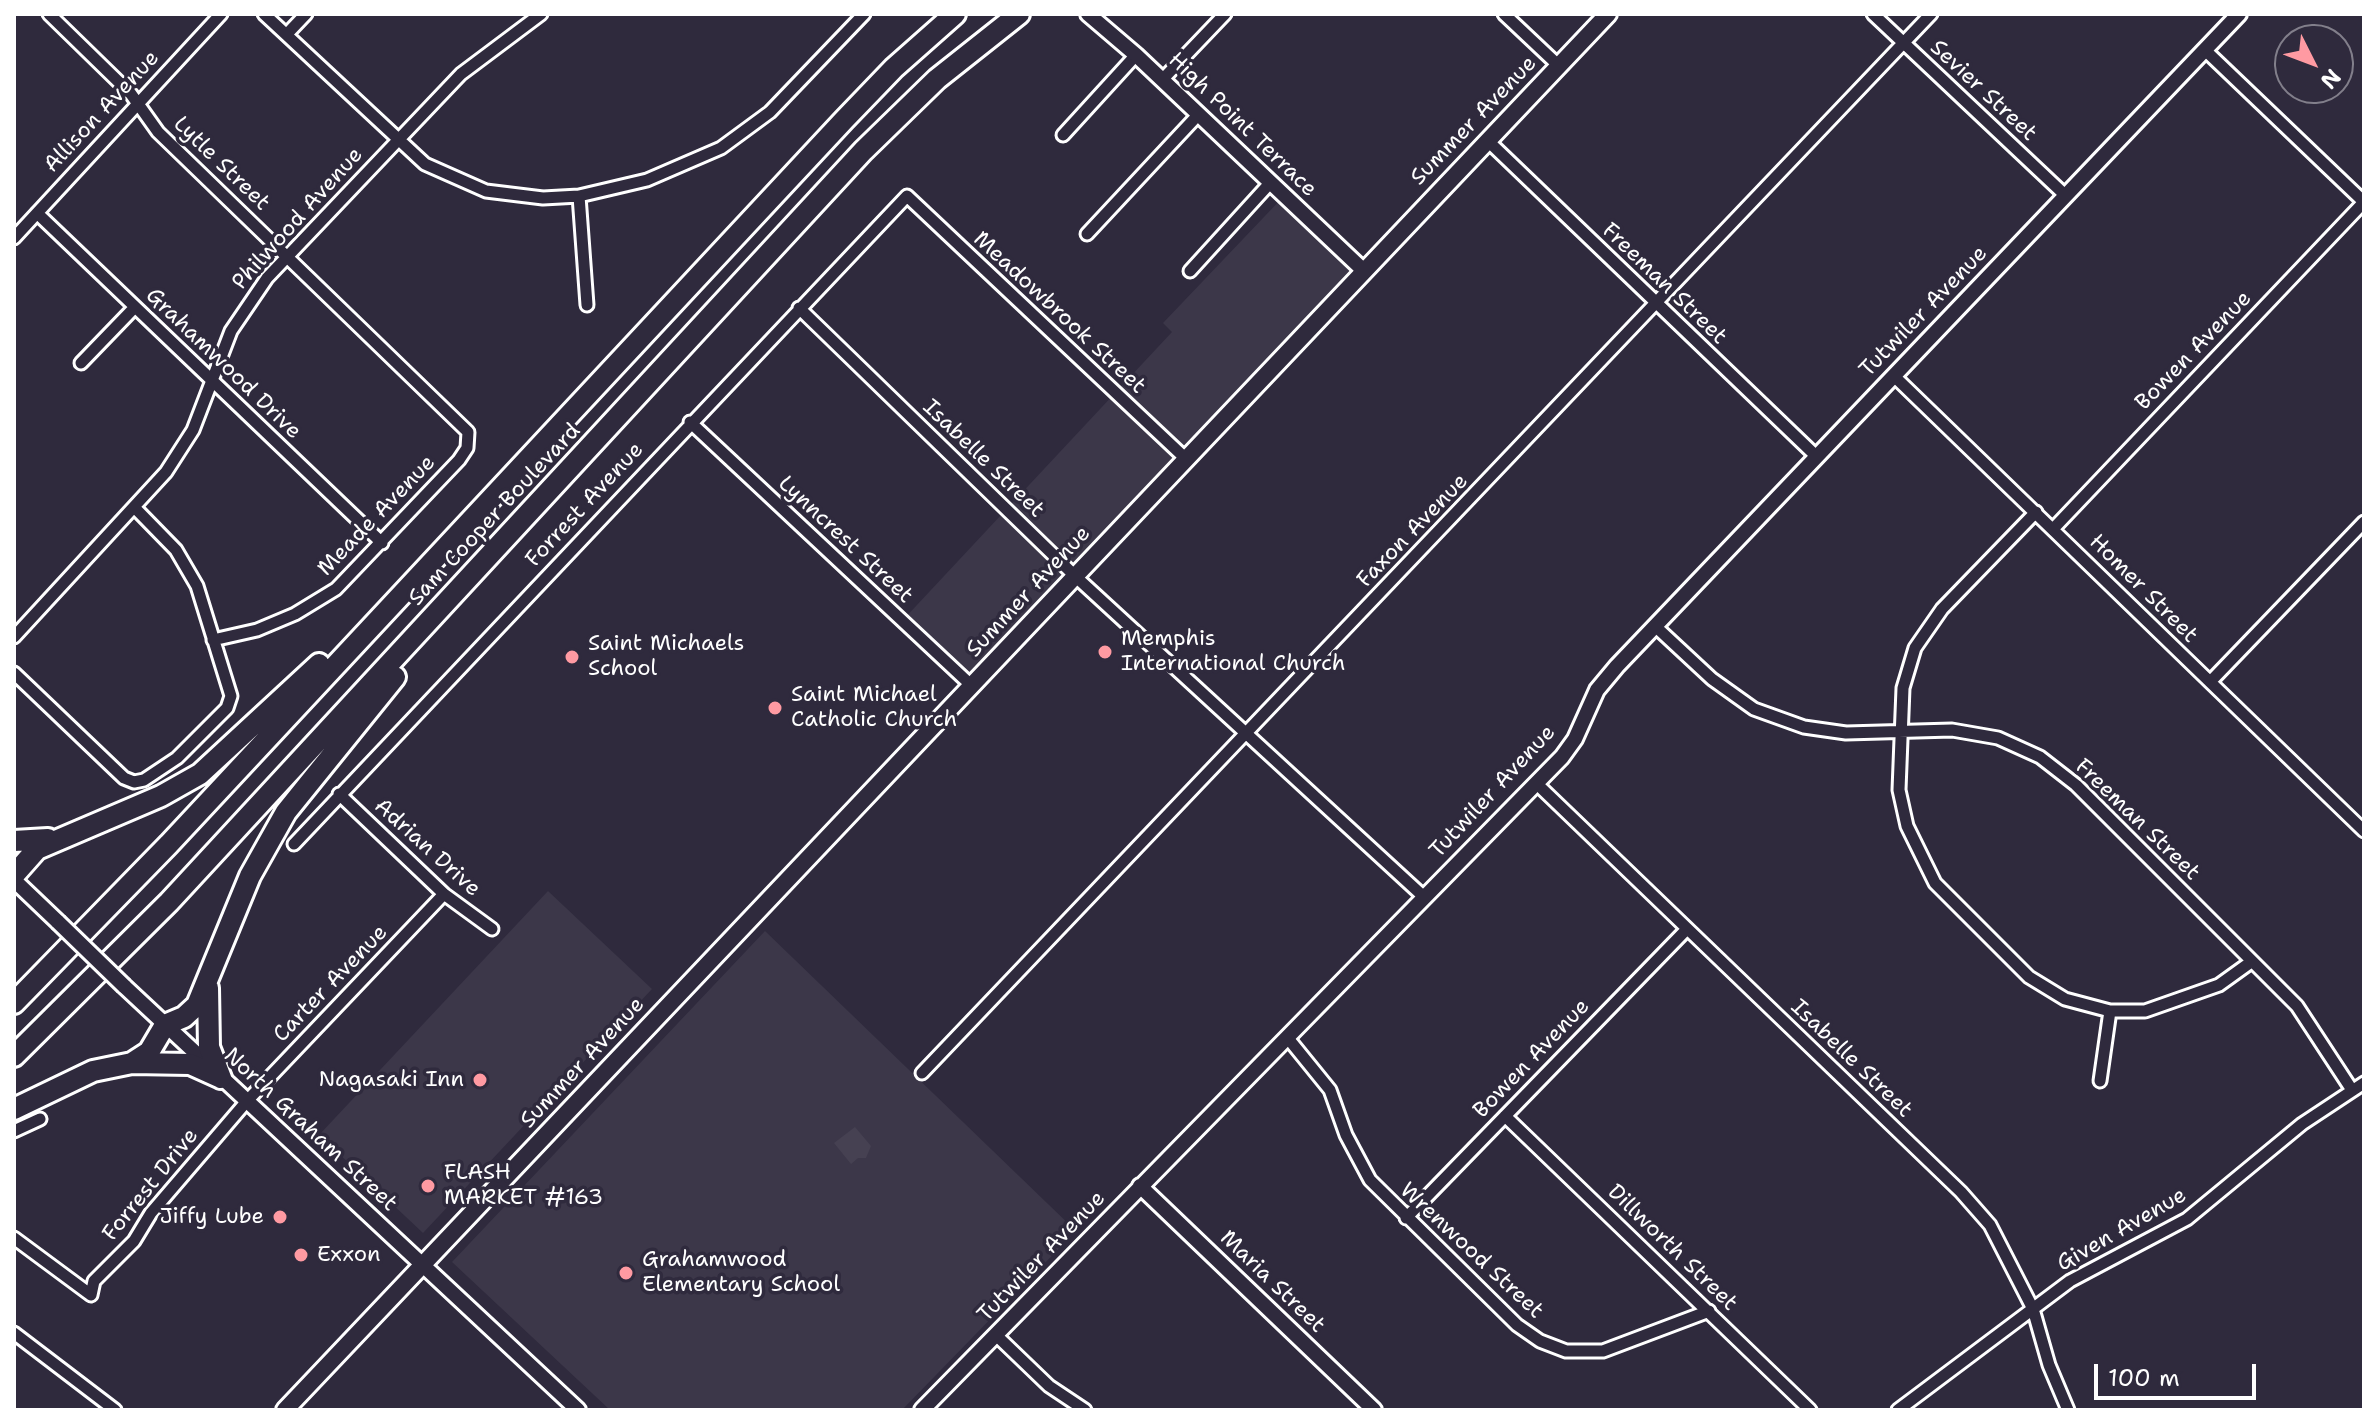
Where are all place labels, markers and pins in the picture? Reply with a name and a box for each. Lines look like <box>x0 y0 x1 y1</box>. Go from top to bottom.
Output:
place label: Memphis International Church <box>1121 626 1345 678</box>
place label: Saint Michaels School <box>588 631 744 682</box>
marker: Memphis International Church <box>1096 643 1114 661</box>
marker: Saint Michaels School <box>563 648 581 666</box>
place label: Saint Michael Catholic Church <box>791 682 957 734</box>
marker: Saint Michael Catholic Church <box>766 699 784 717</box>
place label: Nagasaki Inn <box>318 1067 464 1093</box>
marker: Nagasaki Inn <box>471 1071 489 1089</box>
place label: FLASH MARKET #163 <box>444 1160 603 1212</box>
marker: FLASH MARKET #163 <box>419 1177 437 1195</box>
place label: Jiffy Lube <box>159 1204 264 1230</box>
marker: Jiffy Lube <box>271 1208 289 1226</box>
place label: Exxon <box>317 1242 381 1268</box>
marker: Exxon <box>292 1246 310 1264</box>
place label: Grahamwood Elementary School <box>642 1247 840 1298</box>
marker: Grahamwood Elementary School <box>617 1264 635 1282</box>

